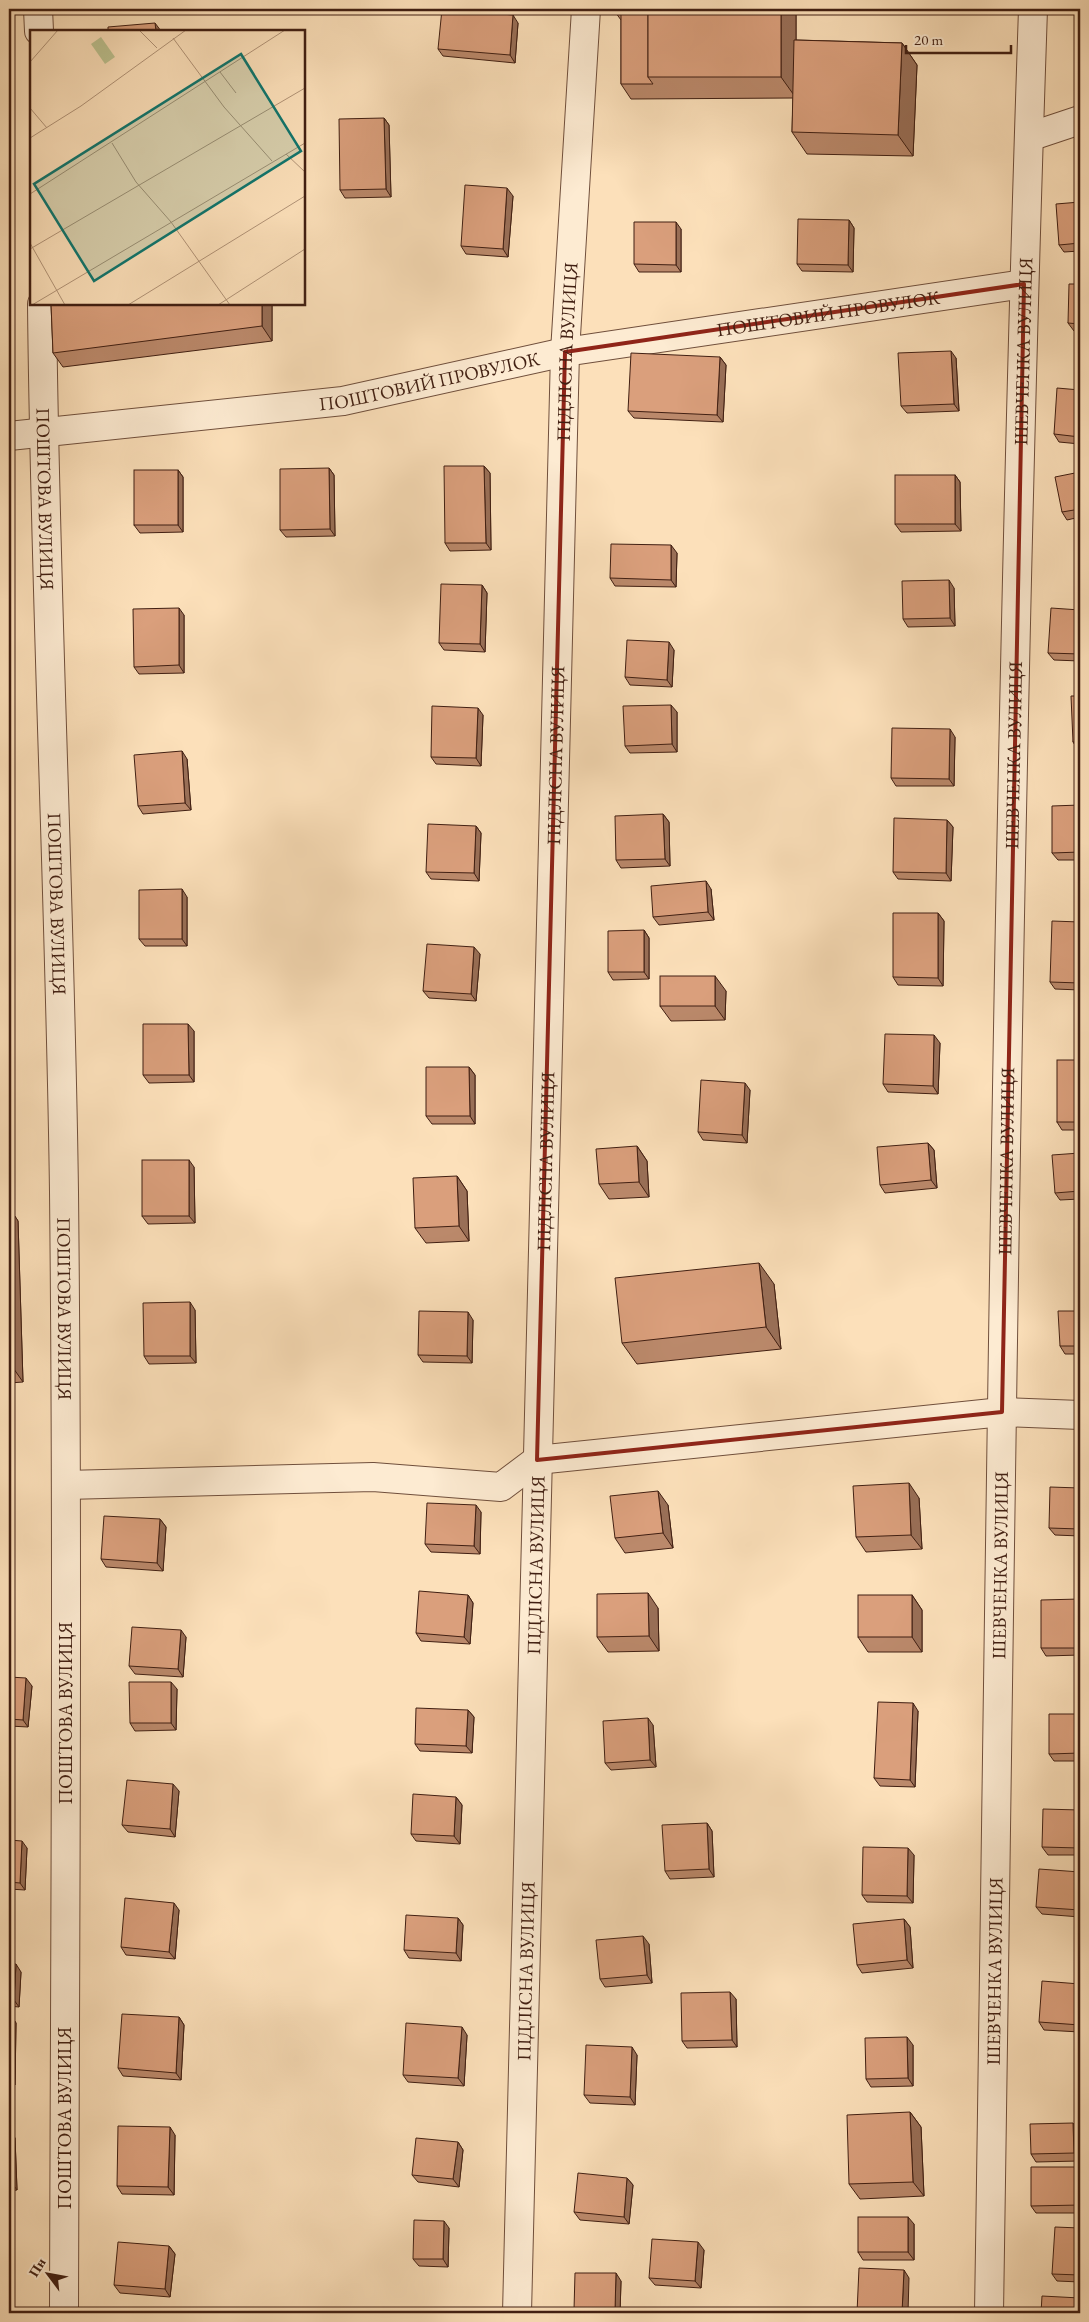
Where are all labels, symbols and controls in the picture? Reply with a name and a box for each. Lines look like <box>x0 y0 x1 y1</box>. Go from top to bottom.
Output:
scale bar <box>906 22 1012 54</box>
inset map <box>30 30 305 305</box>
text: 20 m <box>914 30 943 49</box>
street label: ШЕВЧЕНКА ВУЛИЦЯ <box>1008 257 1038 446</box>
street label: ПІДЛІСНА ВУЛИЦЯ <box>551 261 583 442</box>
street label: ПОШТОВИЙ ПРОВУЛОК <box>715 285 942 342</box>
street label: ПОШТОВИЙ ПРОВУЛОК <box>317 346 542 416</box>
street label: ПОШТОВА ВУЛИЦЯ <box>31 407 60 591</box>
street label: ШЕВЧЕНКА ВУЛИЦЯ <box>999 661 1028 849</box>
street label: ПІДЛІСНА ВУЛИЦЯ <box>541 665 570 845</box>
street label: ПОШТОВА ВУЛИЦЯ <box>42 812 72 996</box>
street label: ШЕВЧЕНКА ВУЛИЦЯ <box>992 1067 1020 1255</box>
street label: ПІДЛІСНА ВУЛИЦЯ <box>531 1071 560 1251</box>
street label: ПОШТОВА ВУЛИЦЯ <box>51 1217 78 1400</box>
street label: ШЕВЧЕНКА ВУЛИЦЯ <box>986 1471 1014 1659</box>
street label: ПІДЛІСНА ВУЛИЦЯ <box>521 1475 551 1655</box>
street label: ПОШТОВА ВУЛИЦЯ <box>53 1621 78 1804</box>
street label: ШЕВЧЕНКА ВУЛИЦЯ <box>981 1877 1008 2065</box>
street label: ПІДЛІСНА ВУЛИЦЯ <box>511 1881 541 2061</box>
street label: ПОШТОВА ВУЛИЦЯ <box>52 2026 77 2209</box>
north arrow <box>22 2250 72 2300</box>
text: Пн <box>24 2254 50 2280</box>

